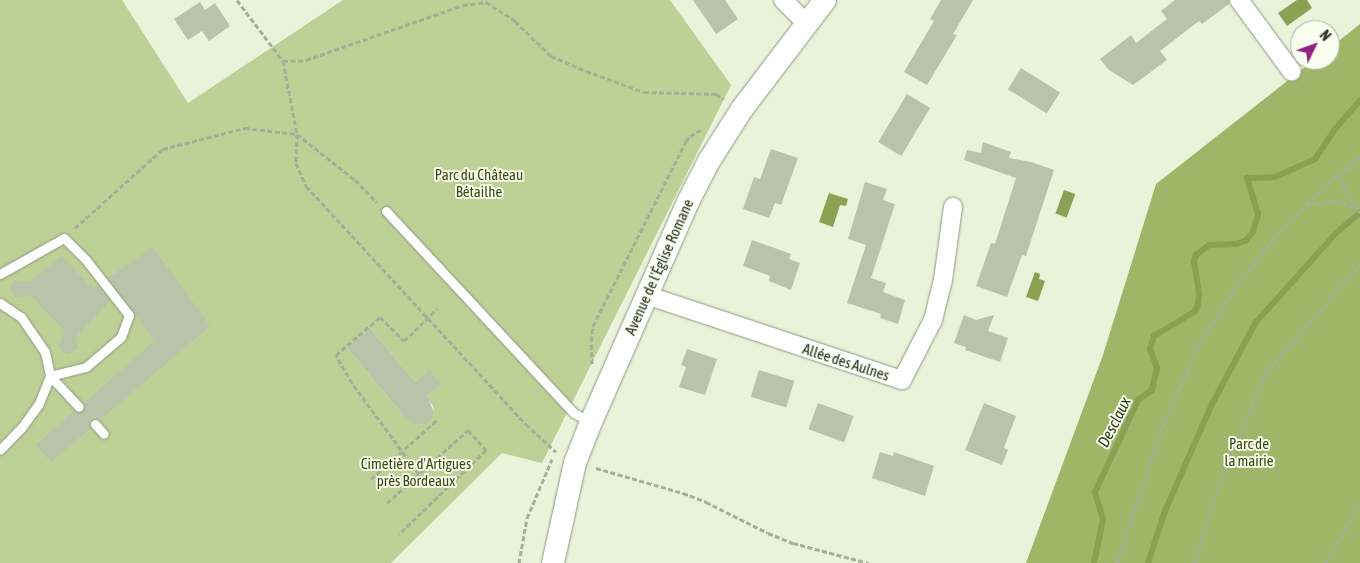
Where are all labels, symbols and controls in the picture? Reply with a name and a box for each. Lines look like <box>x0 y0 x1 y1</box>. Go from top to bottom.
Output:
north arrow <box>1290 20 1340 70</box>
text: N <box>1317 27 1334 44</box>
park label: Parc du Château Bétailhe <box>435 165 523 200</box>
street label: Avenue de l'Église Romane <box>621 196 697 338</box>
street label: Allée des Aulnes <box>800 340 892 384</box>
water label: Desclaux <box>1093 394 1135 450</box>
park label: Parc de la mairie <box>1225 434 1273 469</box>
park label: Cimetière d'Artigues près Bordeaux <box>361 454 471 489</box>

